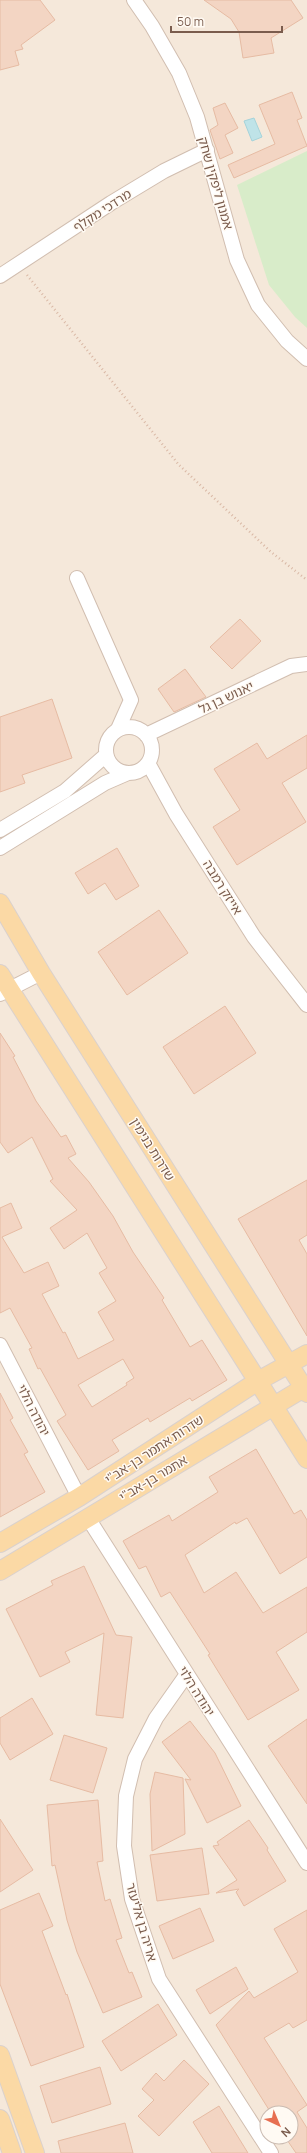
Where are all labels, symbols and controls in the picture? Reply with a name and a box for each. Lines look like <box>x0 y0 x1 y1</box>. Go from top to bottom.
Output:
scale bar <box>171 8 282 34</box>
text: 50 m <box>177 13 204 30</box>
street label: אמנון ליפקין שחק <box>194 134 238 232</box>
street label: מרדכי מקלף <box>69 184 135 236</box>
street label: יאנוש בן גל <box>196 676 256 718</box>
street label: אייזק רמבה <box>199 856 247 918</box>
street label: שדרות בנימין <box>127 1114 179 1184</box>
street label: יהודה הלוי <box>13 1381 55 1439</box>
street label: שדרות אתמר בן-אב"י <box>102 1411 206 1487</box>
street label: אתמר בן-אב"י <box>116 1452 190 1504</box>
street label: יהודה הלוי <box>175 1663 219 1719</box>
street label: אריה בן אליעזר <box>122 1880 162 1964</box>
north arrow <box>259 2105 299 2145</box>
text: N <box>278 2124 294 2141</box>

